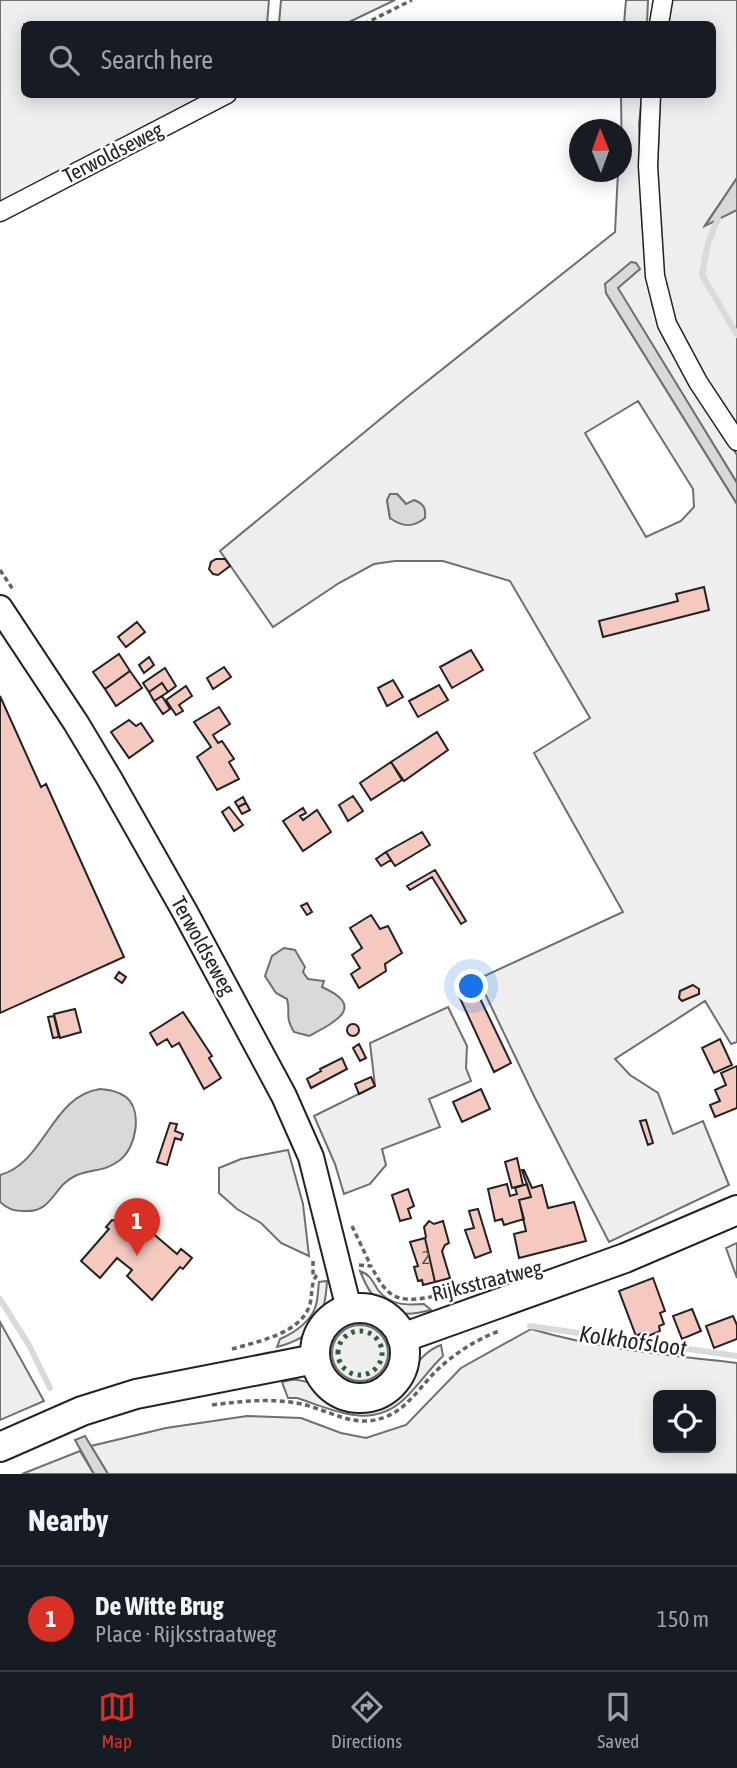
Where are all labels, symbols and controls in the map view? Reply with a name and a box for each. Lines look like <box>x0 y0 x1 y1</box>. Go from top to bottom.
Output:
search box <box>21 21 716 98</box>
icon: search <box>45 41 83 79</box>
text: Search here <box>101 45 213 75</box>
street label: Terwoldseweg <box>59 117 166 188</box>
north arrow <box>569 119 632 182</box>
street label: Terwoldseweg <box>167 892 241 999</box>
your location <box>454 969 488 1003</box>
pin: 1 <box>114 1198 160 1256</box>
house number: 2 <box>422 1247 430 1268</box>
street label: Rijksstraatweg <box>429 1255 544 1305</box>
water label: Kolkhofsloot <box>578 1321 689 1361</box>
map controls <box>653 1390 716 1453</box>
button: locate <box>653 1390 716 1453</box>
text: Nearby <box>28 1503 108 1537</box>
text: De Witte Brug <box>95 1591 224 1621</box>
text: 1 <box>46 1606 56 1632</box>
text: 150 m <box>657 1606 709 1632</box>
text: Place · Rijksstraatweg <box>95 1621 276 1647</box>
tab: Map <box>98 1688 136 1752</box>
tab: Directions <box>331 1688 402 1752</box>
tab: Saved <box>597 1688 639 1752</box>

